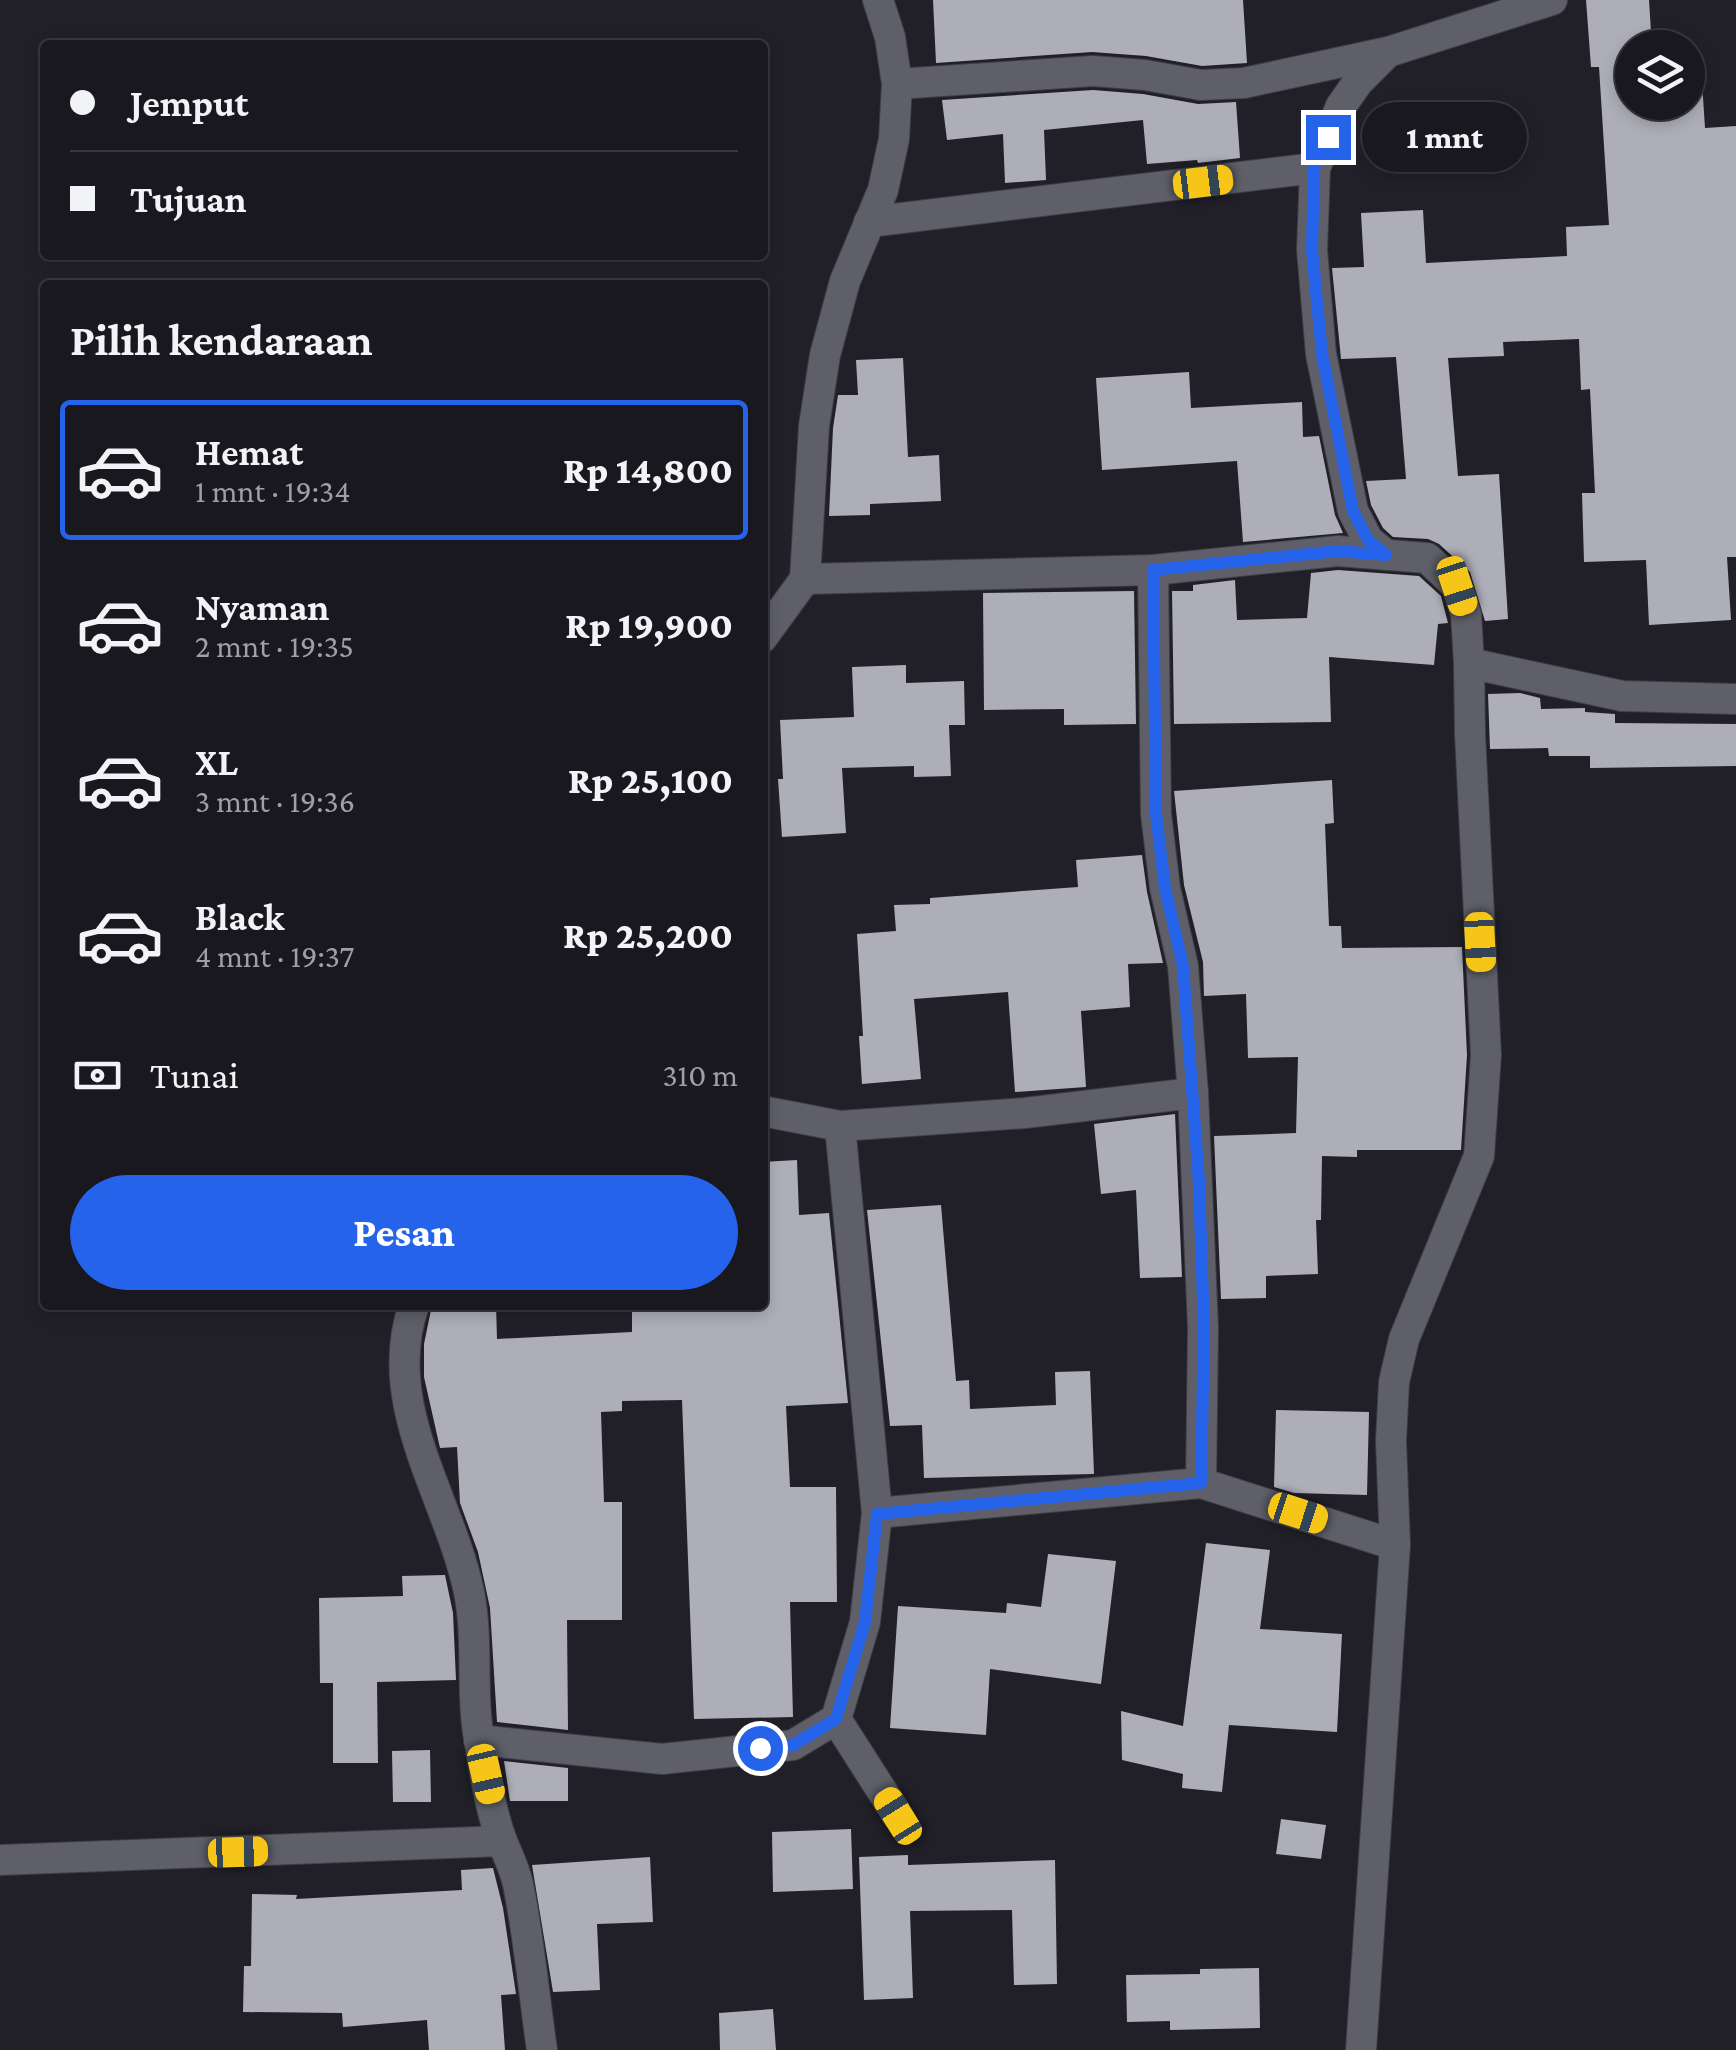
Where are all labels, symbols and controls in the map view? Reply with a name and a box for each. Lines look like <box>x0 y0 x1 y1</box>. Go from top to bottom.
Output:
map controls <box>1615 30 1705 120</box>
button: layers <box>1615 30 1705 120</box>
text: Jemput <box>130 82 248 124</box>
callout: 1 mnt <box>1363 102 1528 172</box>
route end <box>1306 115 1351 160</box>
text: 1 mnt <box>1406 119 1483 155</box>
car <box>1171 163 1235 201</box>
text: Tujuan <box>130 178 247 220</box>
text: Pilih kendaraan <box>70 315 373 365</box>
icon: car <box>75 425 165 515</box>
text: Hemat <box>195 431 303 473</box>
text: Rp 14,800 <box>563 449 733 491</box>
text: 1 mnt · 19:34 <box>195 473 351 509</box>
car <box>1433 553 1481 619</box>
icon: car <box>75 580 165 670</box>
text: Nyaman <box>195 586 329 628</box>
text: Rp 19,900 <box>565 604 733 646</box>
text: 2 mnt · 19:35 <box>195 628 354 664</box>
icon: car <box>75 735 165 825</box>
text: XL <box>195 741 238 783</box>
text: Rp 25,100 <box>568 759 733 801</box>
text: 3 mnt · 19:36 <box>195 783 355 819</box>
icon: car <box>75 890 165 980</box>
text: Black <box>195 896 284 938</box>
car <box>1463 911 1497 973</box>
text: Rp 25,200 <box>563 914 733 956</box>
text: 4 mnt · 19:37 <box>195 938 354 974</box>
icon: cash <box>70 1048 125 1103</box>
text: Tunai <box>150 1054 239 1096</box>
text: 310 m <box>662 1057 738 1093</box>
button: Pesan <box>70 1175 738 1290</box>
car <box>1265 1489 1331 1537</box>
route start <box>738 1726 783 1771</box>
car <box>465 1741 507 1807</box>
car <box>869 1783 927 1849</box>
car <box>207 1836 269 1868</box>

